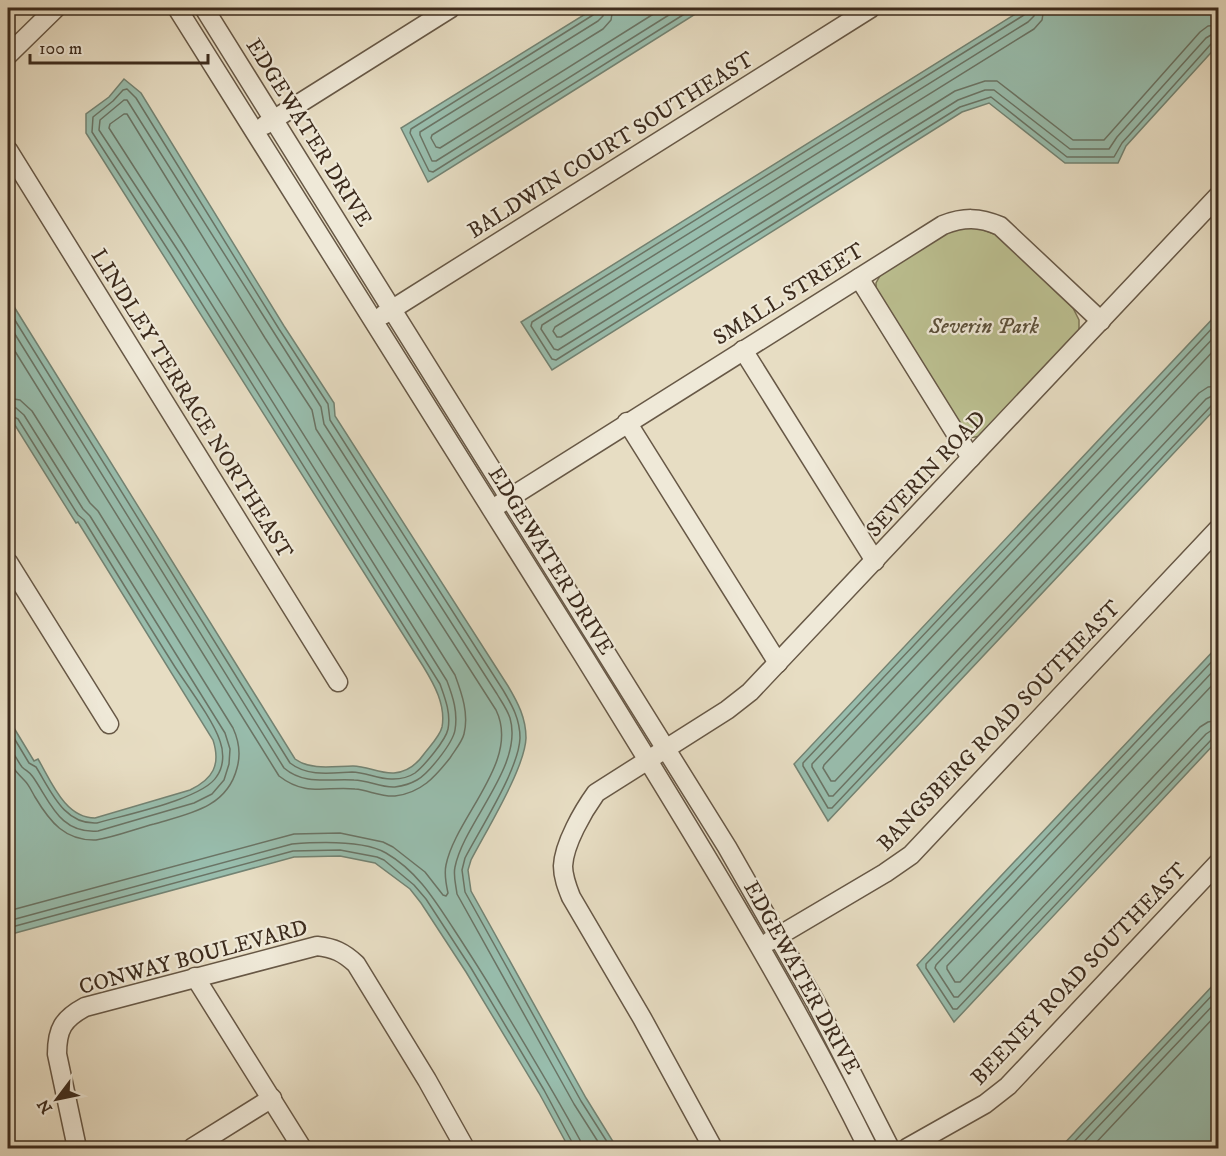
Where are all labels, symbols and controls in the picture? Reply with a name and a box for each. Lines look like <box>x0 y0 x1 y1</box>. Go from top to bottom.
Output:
scale bar <box>30 27 208 65</box>
street label: EDGEWATER DRIVE <box>240 34 378 232</box>
text: 100 m <box>39 38 82 60</box>
street label: BALDWIN COURT SOUTHEAST <box>463 46 759 245</box>
street label: SMALL STREET <box>708 237 869 351</box>
street label: LINDLEY TERRACE NORTHEAST <box>85 244 299 564</box>
park label: Severin Park <box>928 313 1040 340</box>
street label: SEVERIN ROAD <box>861 405 992 543</box>
street label: EDGEWATER DRIVE <box>482 462 620 660</box>
street label: BANGSBERG ROAD SOUTHEAST <box>872 595 1127 857</box>
street label: BEENEY ROAD SOUTHEAST <box>965 857 1193 1091</box>
street label: EDGEWATER DRIVE <box>737 876 866 1079</box>
street label: CONWAY BOULEVARD <box>76 914 311 1001</box>
north arrow <box>27 1069 87 1129</box>
text: N <box>33 1096 57 1117</box>

